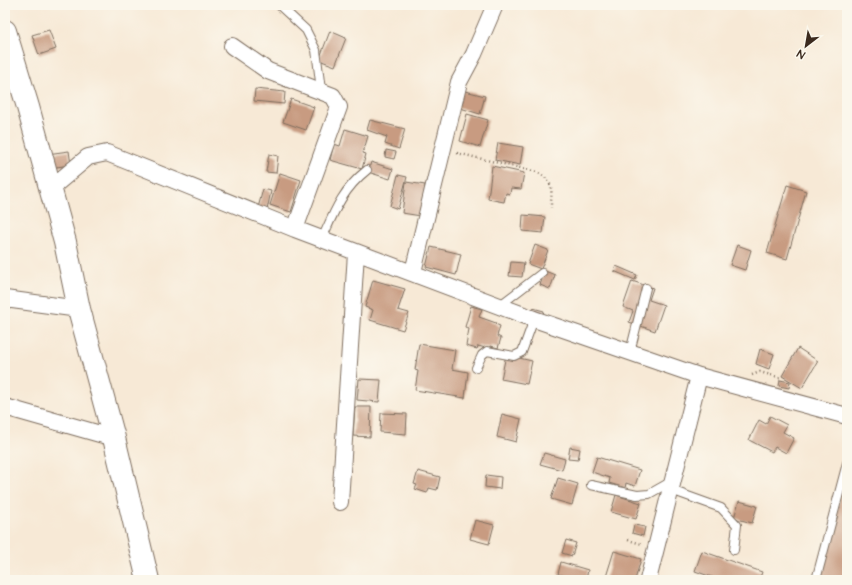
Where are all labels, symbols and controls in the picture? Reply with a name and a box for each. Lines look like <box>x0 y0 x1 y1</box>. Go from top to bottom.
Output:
north arrow <box>786 26 826 66</box>
text: N <box>794 46 808 62</box>

